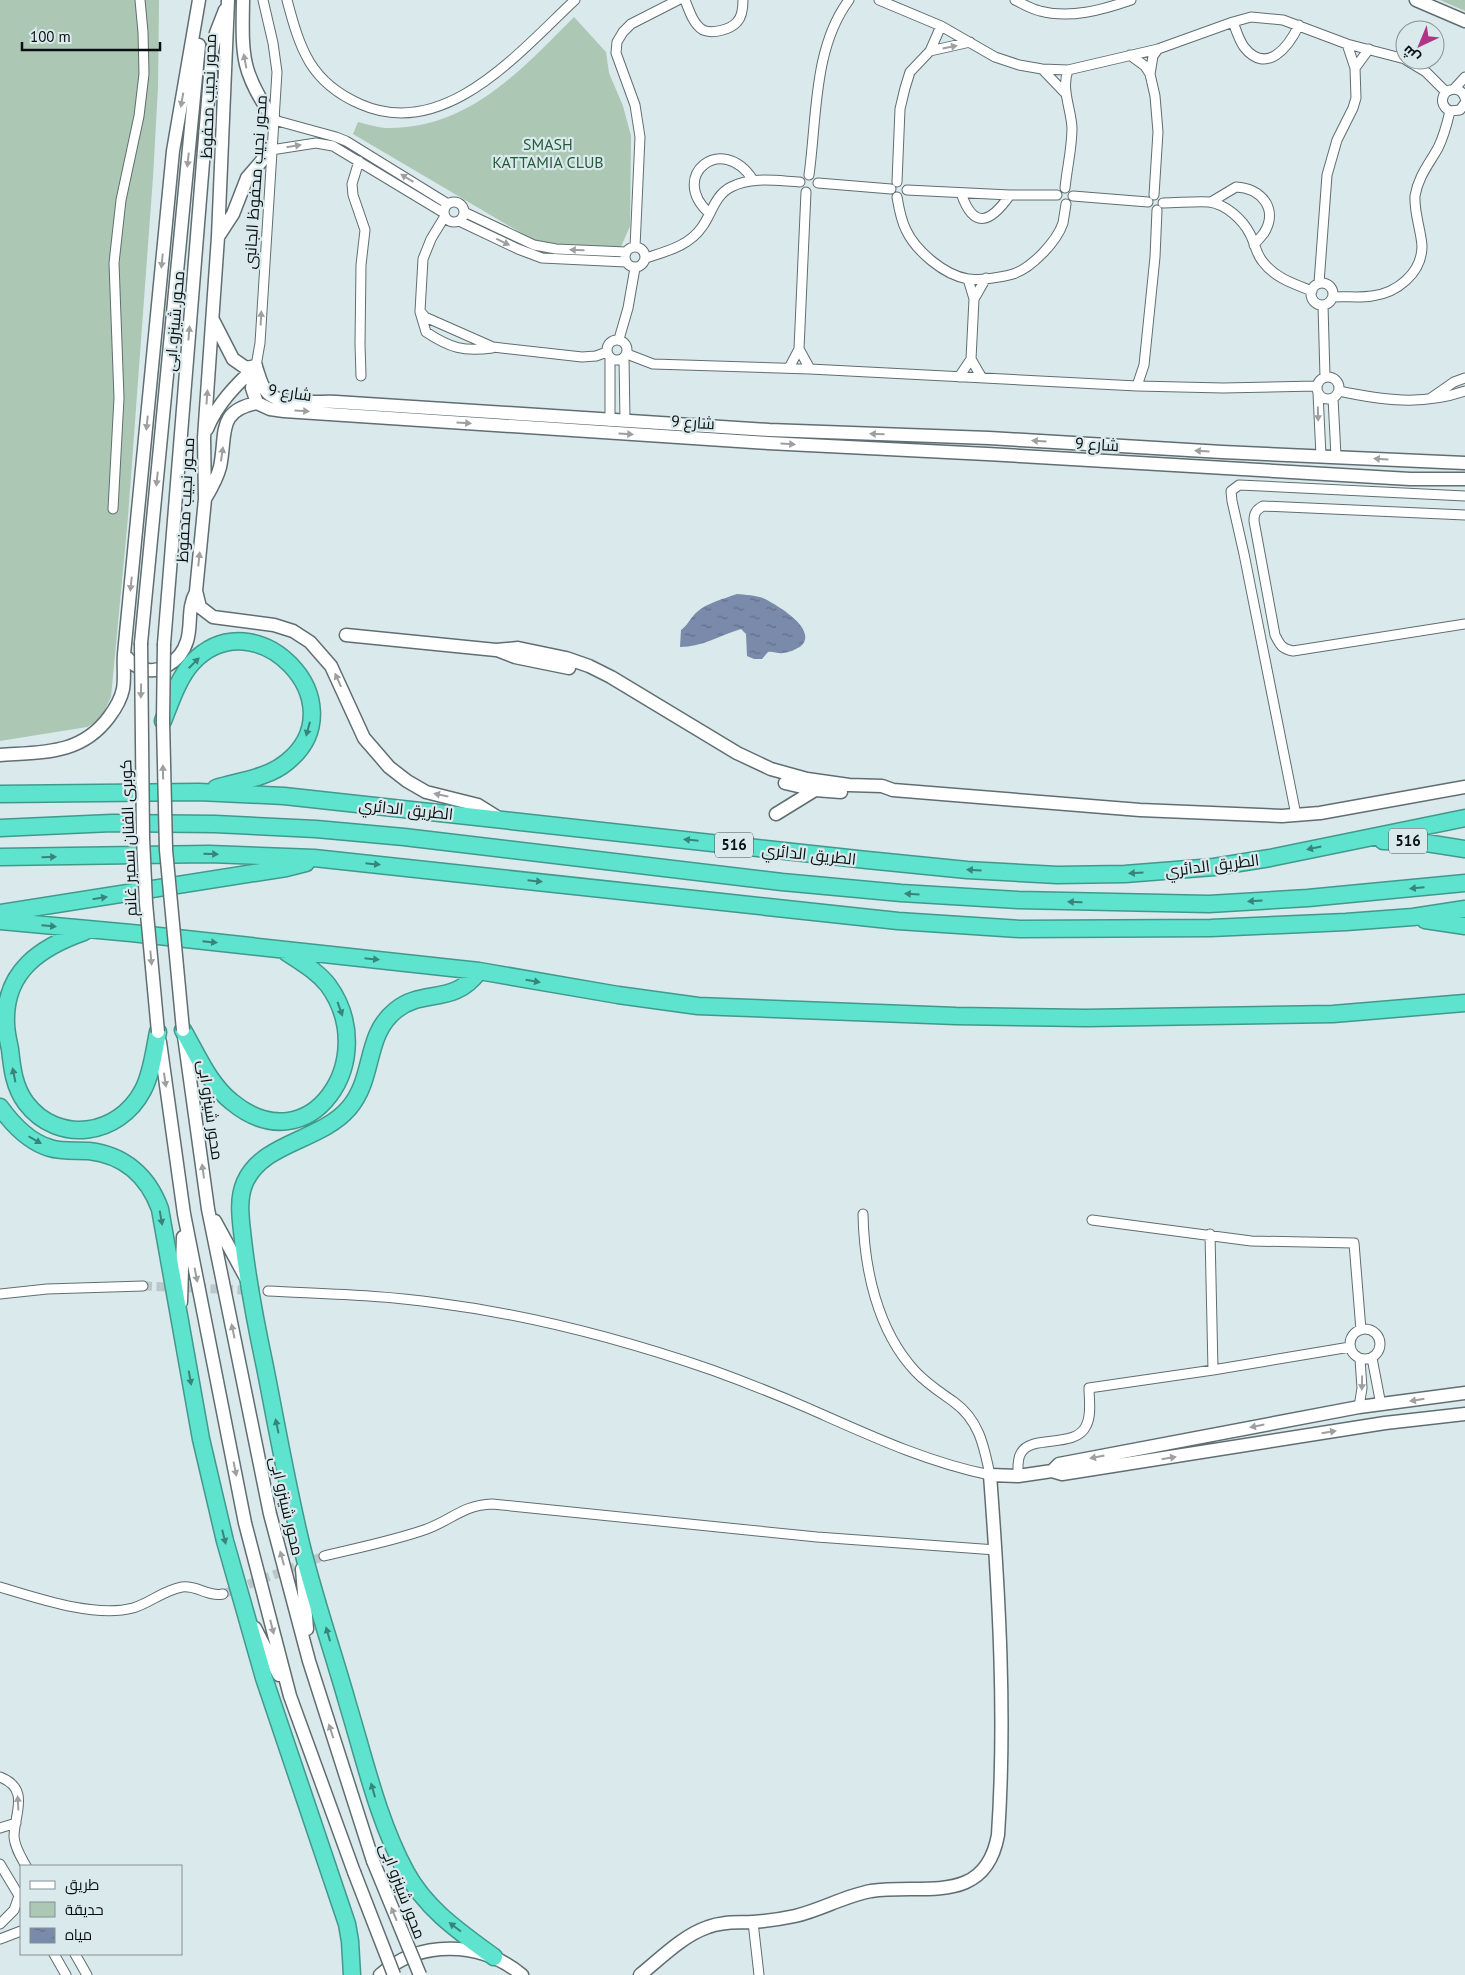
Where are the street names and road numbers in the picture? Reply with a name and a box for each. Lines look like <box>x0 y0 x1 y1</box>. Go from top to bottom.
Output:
street label: محور نجيب محفوظ <box>196 33 220 159</box>
street label: محور نجيب محفوظ الجانبى <box>239 94 272 270</box>
street label: محور شينزو ابى <box>160 270 189 372</box>
street label: شارع 9 <box>267 379 313 407</box>
street label: شارع 9 <box>670 410 716 436</box>
street label: شارع 9 <box>1074 433 1119 457</box>
street label: محور نجيب محفوظ <box>172 437 198 563</box>
street label: كوبرى الفنان سمير غانم <box>115 759 143 917</box>
street label: الطريق الدائري <box>357 794 454 828</box>
road number: 516 <box>1389 828 1427 854</box>
road number: 516 <box>715 832 753 858</box>
street label: الطريق الدائري <box>760 839 857 873</box>
street label: الطريق الدائري <box>1164 849 1261 885</box>
street label: محور شينزو ابى <box>193 1059 228 1161</box>
street label: محور شينزو ابى <box>265 1455 308 1558</box>
street label: محور شينزو ابى <box>375 1840 430 1942</box>

